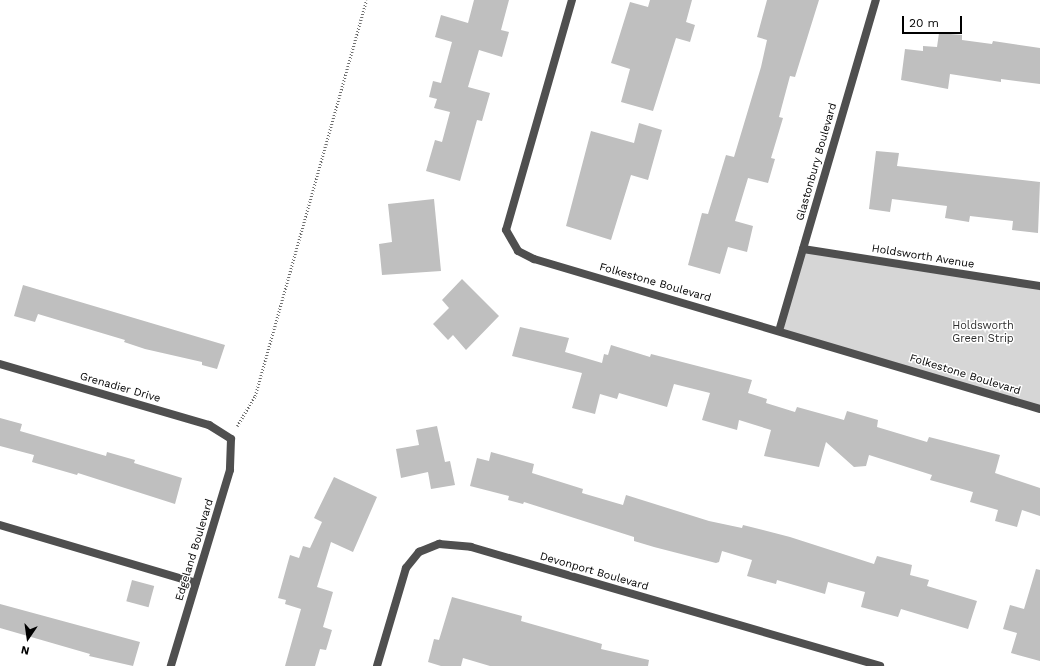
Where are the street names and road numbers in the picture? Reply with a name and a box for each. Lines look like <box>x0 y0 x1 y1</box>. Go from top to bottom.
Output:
street label: Glastonbury Boulevard <box>794 101 840 223</box>
street label: Holdsworth Avenue <box>871 242 975 272</box>
street label: Folkestone Boulevard <box>598 261 712 305</box>
street label: Folkestone Boulevard <box>908 352 1022 398</box>
street label: Grenadier Drive <box>78 370 162 406</box>
street label: Edgeland Boulevard <box>173 497 217 603</box>
street label: Devonport Boulevard <box>538 550 650 594</box>

